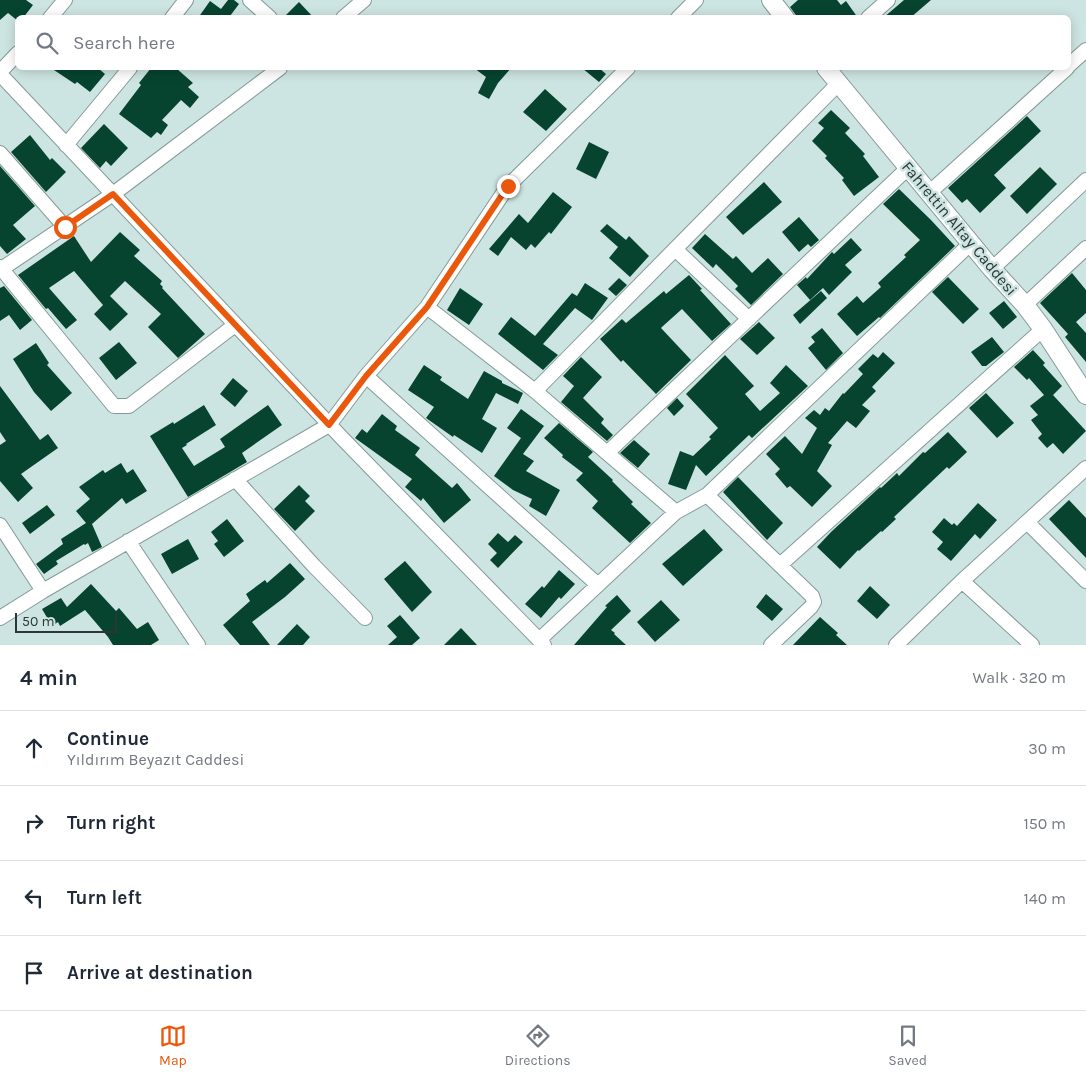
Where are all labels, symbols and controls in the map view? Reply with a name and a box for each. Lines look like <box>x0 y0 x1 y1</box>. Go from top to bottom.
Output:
search box <box>15 15 1071 70</box>
icon: search <box>33 29 61 57</box>
text: Search here <box>73 32 175 54</box>
street label: Fahrettin Altay Caddesi <box>898 157 1021 299</box>
route end <box>497 175 520 198</box>
route start <box>54 216 77 239</box>
scale bar <box>15 610 118 633</box>
text: 50 m <box>22 613 55 630</box>
text: 4 min <box>20 666 78 690</box>
text: Walk · 320 m <box>972 668 1066 687</box>
text: Continue <box>67 728 149 750</box>
icon: ahead <box>20 734 48 762</box>
text: 30 m <box>1028 739 1066 758</box>
text: Yıldırım Beyazıt Caddesi <box>67 750 244 769</box>
icon: right <box>20 809 48 837</box>
text: Turn right <box>67 812 156 834</box>
text: 150 m <box>1023 814 1066 833</box>
icon: left <box>20 884 48 912</box>
text: Turn left <box>67 887 142 909</box>
text: 140 m <box>1024 889 1066 908</box>
icon: arrive <box>20 959 48 987</box>
text: Arrive at destination <box>67 962 253 984</box>
tab: Map <box>159 1022 187 1069</box>
tab: Directions <box>505 1022 571 1069</box>
tab: Saved <box>888 1022 927 1069</box>

